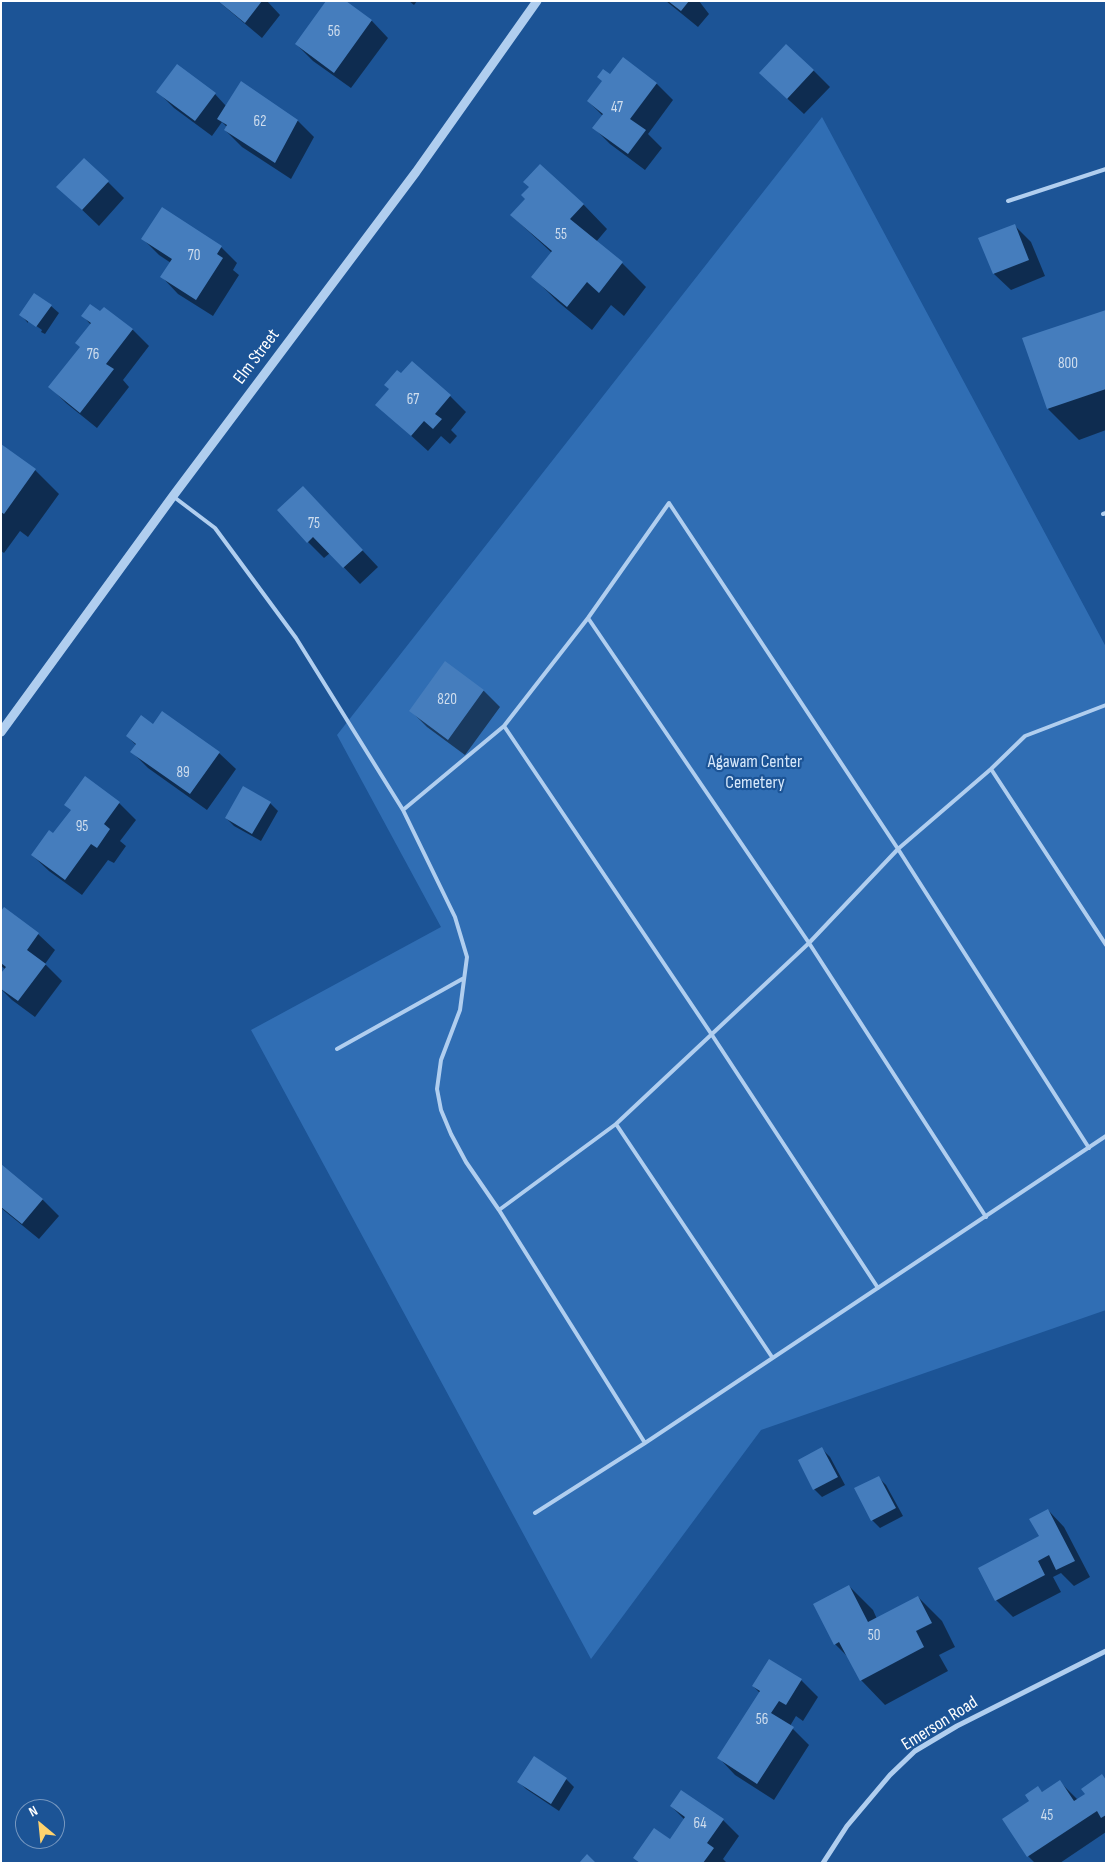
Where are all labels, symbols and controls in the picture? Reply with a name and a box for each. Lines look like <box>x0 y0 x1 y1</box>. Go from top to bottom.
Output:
house number: 56 <box>328 23 340 41</box>
house number: 47 <box>611 99 623 117</box>
house number: 62 <box>254 113 266 131</box>
house number: 55 <box>555 226 567 244</box>
house number: 70 <box>188 247 200 265</box>
street label: Elm Street <box>229 325 285 389</box>
house number: 76 <box>87 346 99 364</box>
house number: 800 <box>1058 355 1078 373</box>
house number: 67 <box>407 391 419 409</box>
house number: 75 <box>308 515 320 533</box>
house number: 820 <box>437 691 457 709</box>
park label: Agawam Center Cemetery <box>708 751 802 794</box>
house number: 89 <box>176 764 190 782</box>
house number: 95 <box>76 818 88 836</box>
house number: 50 <box>868 1627 880 1645</box>
street label: Emerson Road <box>898 1692 982 1756</box>
house number: 56 <box>756 1711 768 1729</box>
north arrow <box>15 1799 65 1849</box>
text: N <box>26 1802 40 1820</box>
house number: 45 <box>1041 1807 1053 1825</box>
house number: 64 <box>693 1815 707 1833</box>

